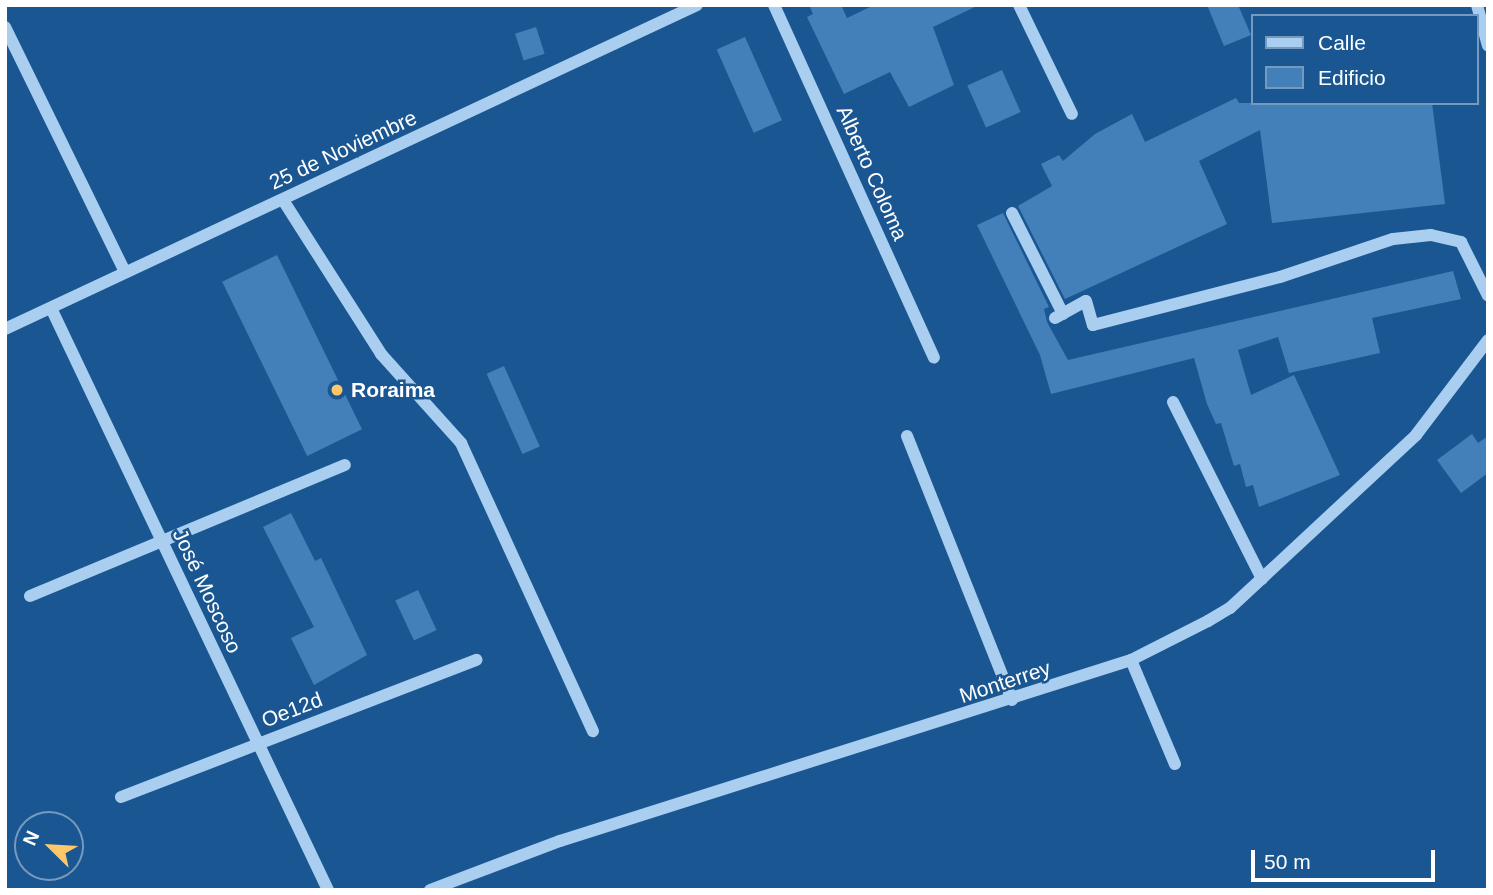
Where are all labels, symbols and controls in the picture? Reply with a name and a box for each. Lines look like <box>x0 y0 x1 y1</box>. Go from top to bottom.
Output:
legend <box>1252 14 1479 105</box>
text: Calle <box>1318 31 1366 54</box>
text: Edificio <box>1318 66 1386 89</box>
street label: Alberto Coloma <box>831 102 913 244</box>
street label: 25 de Noviembre <box>265 105 421 195</box>
place label: Roraima <box>351 377 435 403</box>
marker: Roraima <box>329 382 345 398</box>
street label: José Moscoso <box>167 525 247 657</box>
street label: Monterrey <box>956 655 1054 709</box>
street label: Oe12d <box>258 687 326 733</box>
north arrow <box>14 811 84 881</box>
text: N <box>19 828 44 849</box>
scale bar <box>1255 836 1439 880</box>
text: 50 m <box>1264 850 1311 873</box>

